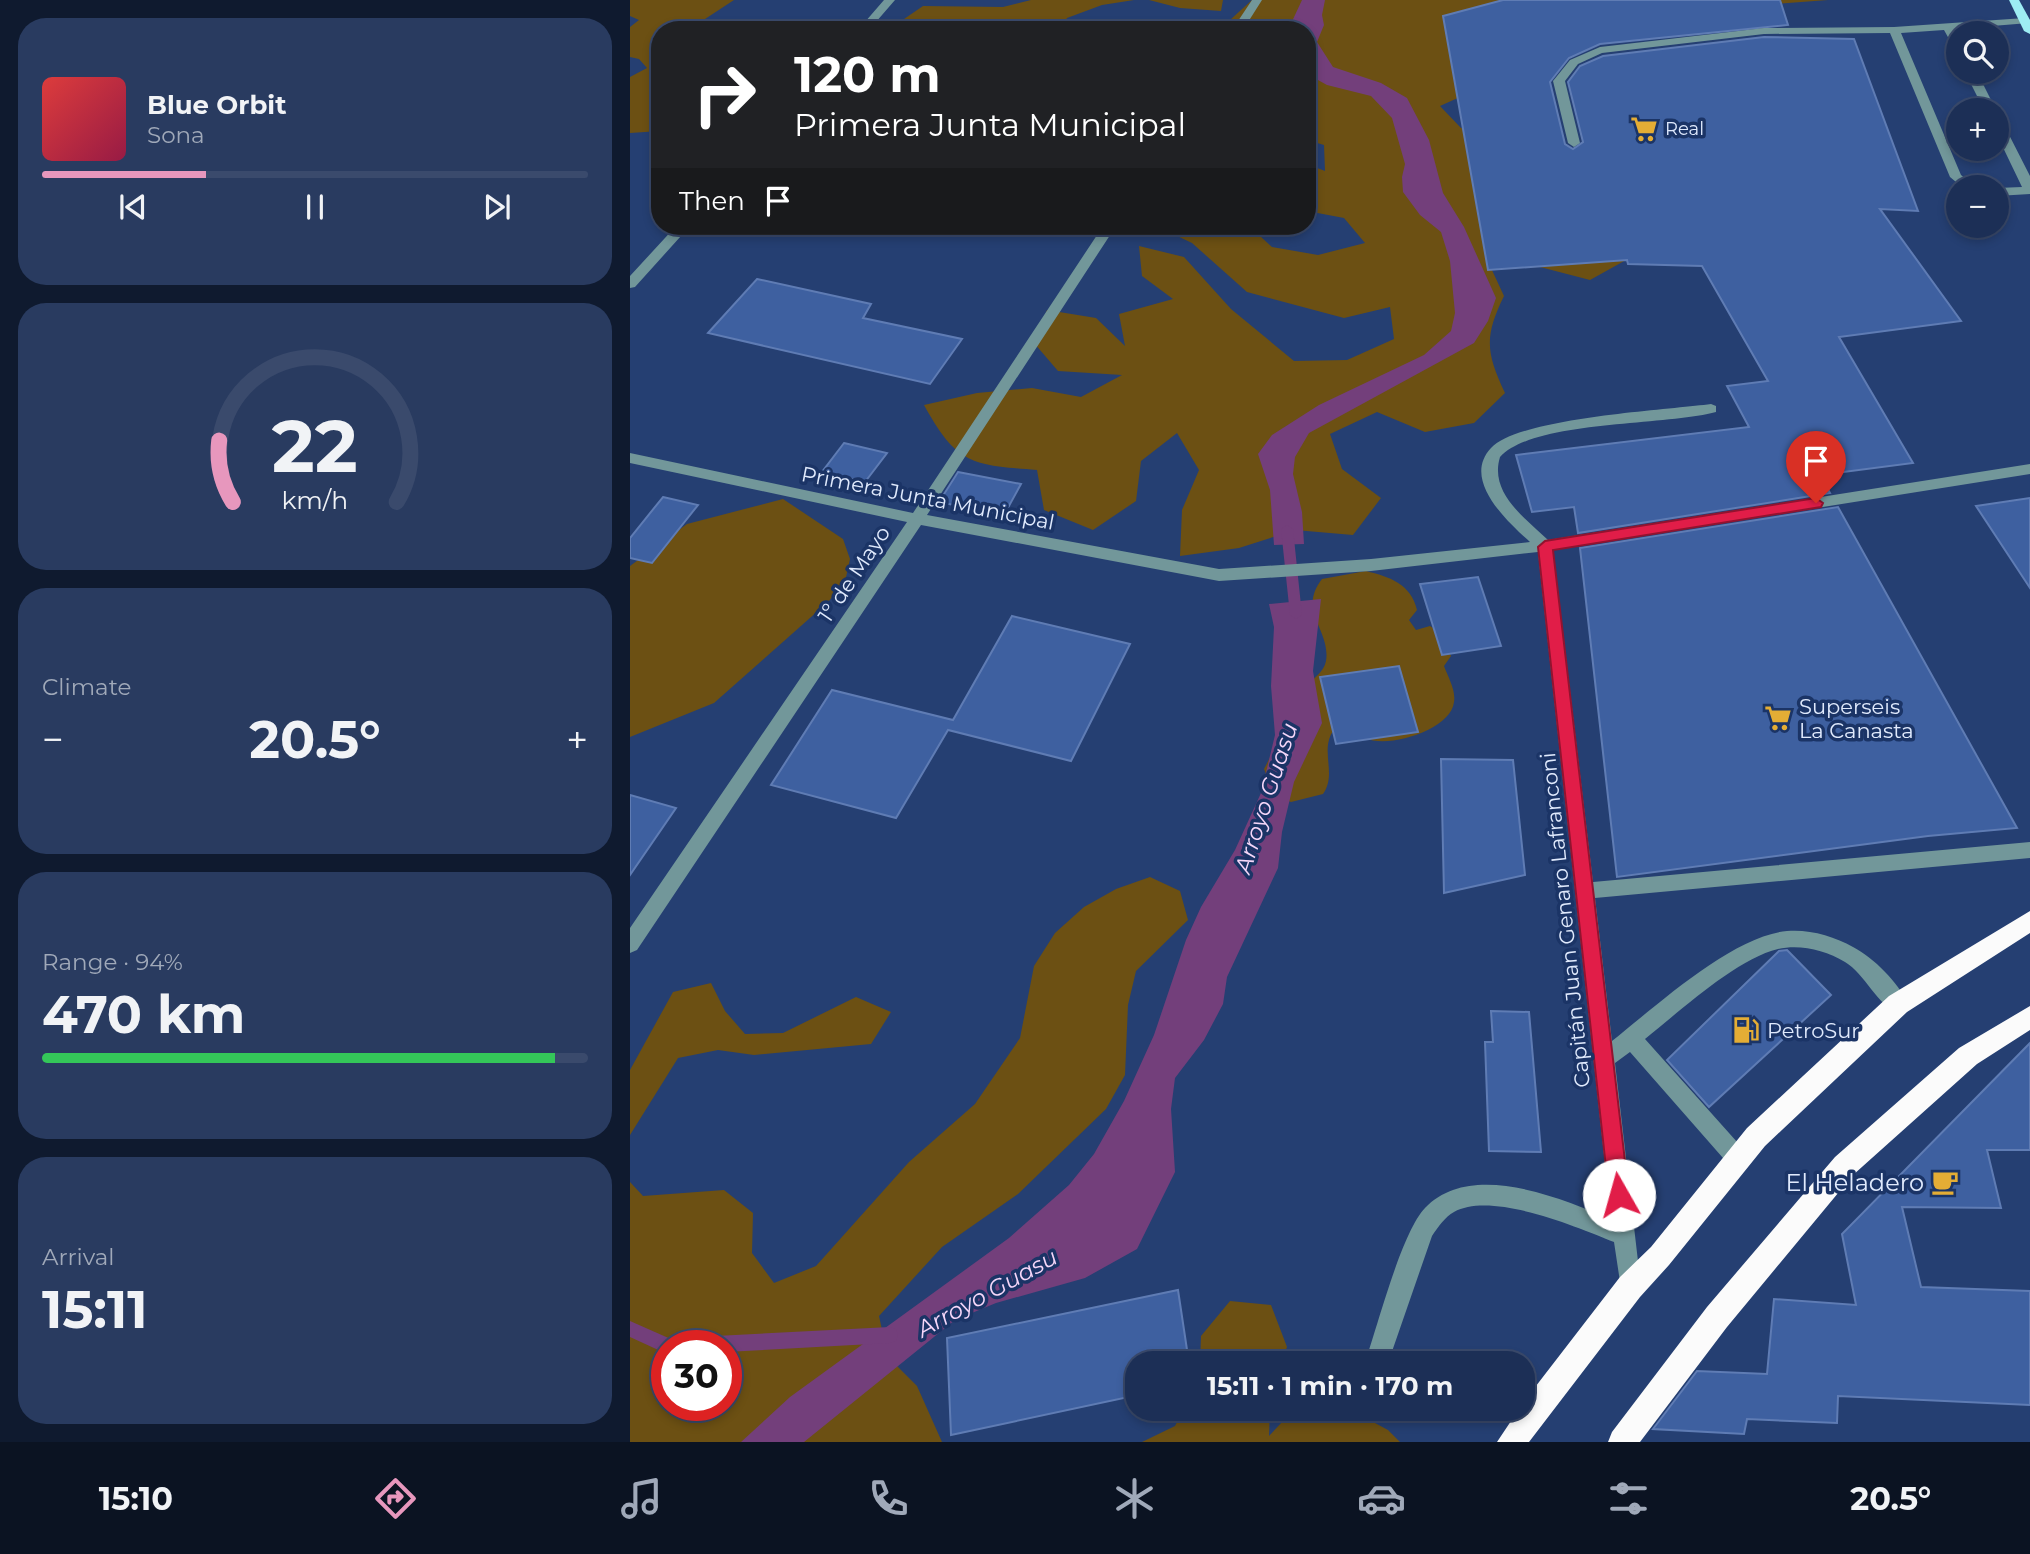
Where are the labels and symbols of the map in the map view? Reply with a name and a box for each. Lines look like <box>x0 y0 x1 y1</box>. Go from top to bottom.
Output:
supermarket icon: Real <box>1629 114 1659 144</box>
place label: Real <box>1665 118 1704 140</box>
pin <box>1786 431 1846 503</box>
street label: Primera Junta Municipal <box>799 461 1057 535</box>
street label: 1º de Mayo <box>813 521 895 627</box>
place label: Superseis La Canasta <box>1799 694 1914 743</box>
supermarket icon: Superseis La Canasta <box>1763 703 1793 733</box>
water label: Arroyo Guasu <box>1228 719 1304 879</box>
street label: Capitán Juan Genaro Lafranconi <box>1535 751 1595 1089</box>
fuel station icon: PetroSur <box>1731 1015 1761 1045</box>
place label: PetroSur <box>1767 1018 1860 1043</box>
position arrow <box>1582 1158 1656 1232</box>
cafe icon: El Heladero <box>1930 1167 1960 1197</box>
place label: El Heladero <box>1785 1168 1924 1197</box>
water label: Arroyo Guasu <box>910 1243 1062 1344</box>
speed limit sign: 30 <box>651 1330 742 1421</box>

